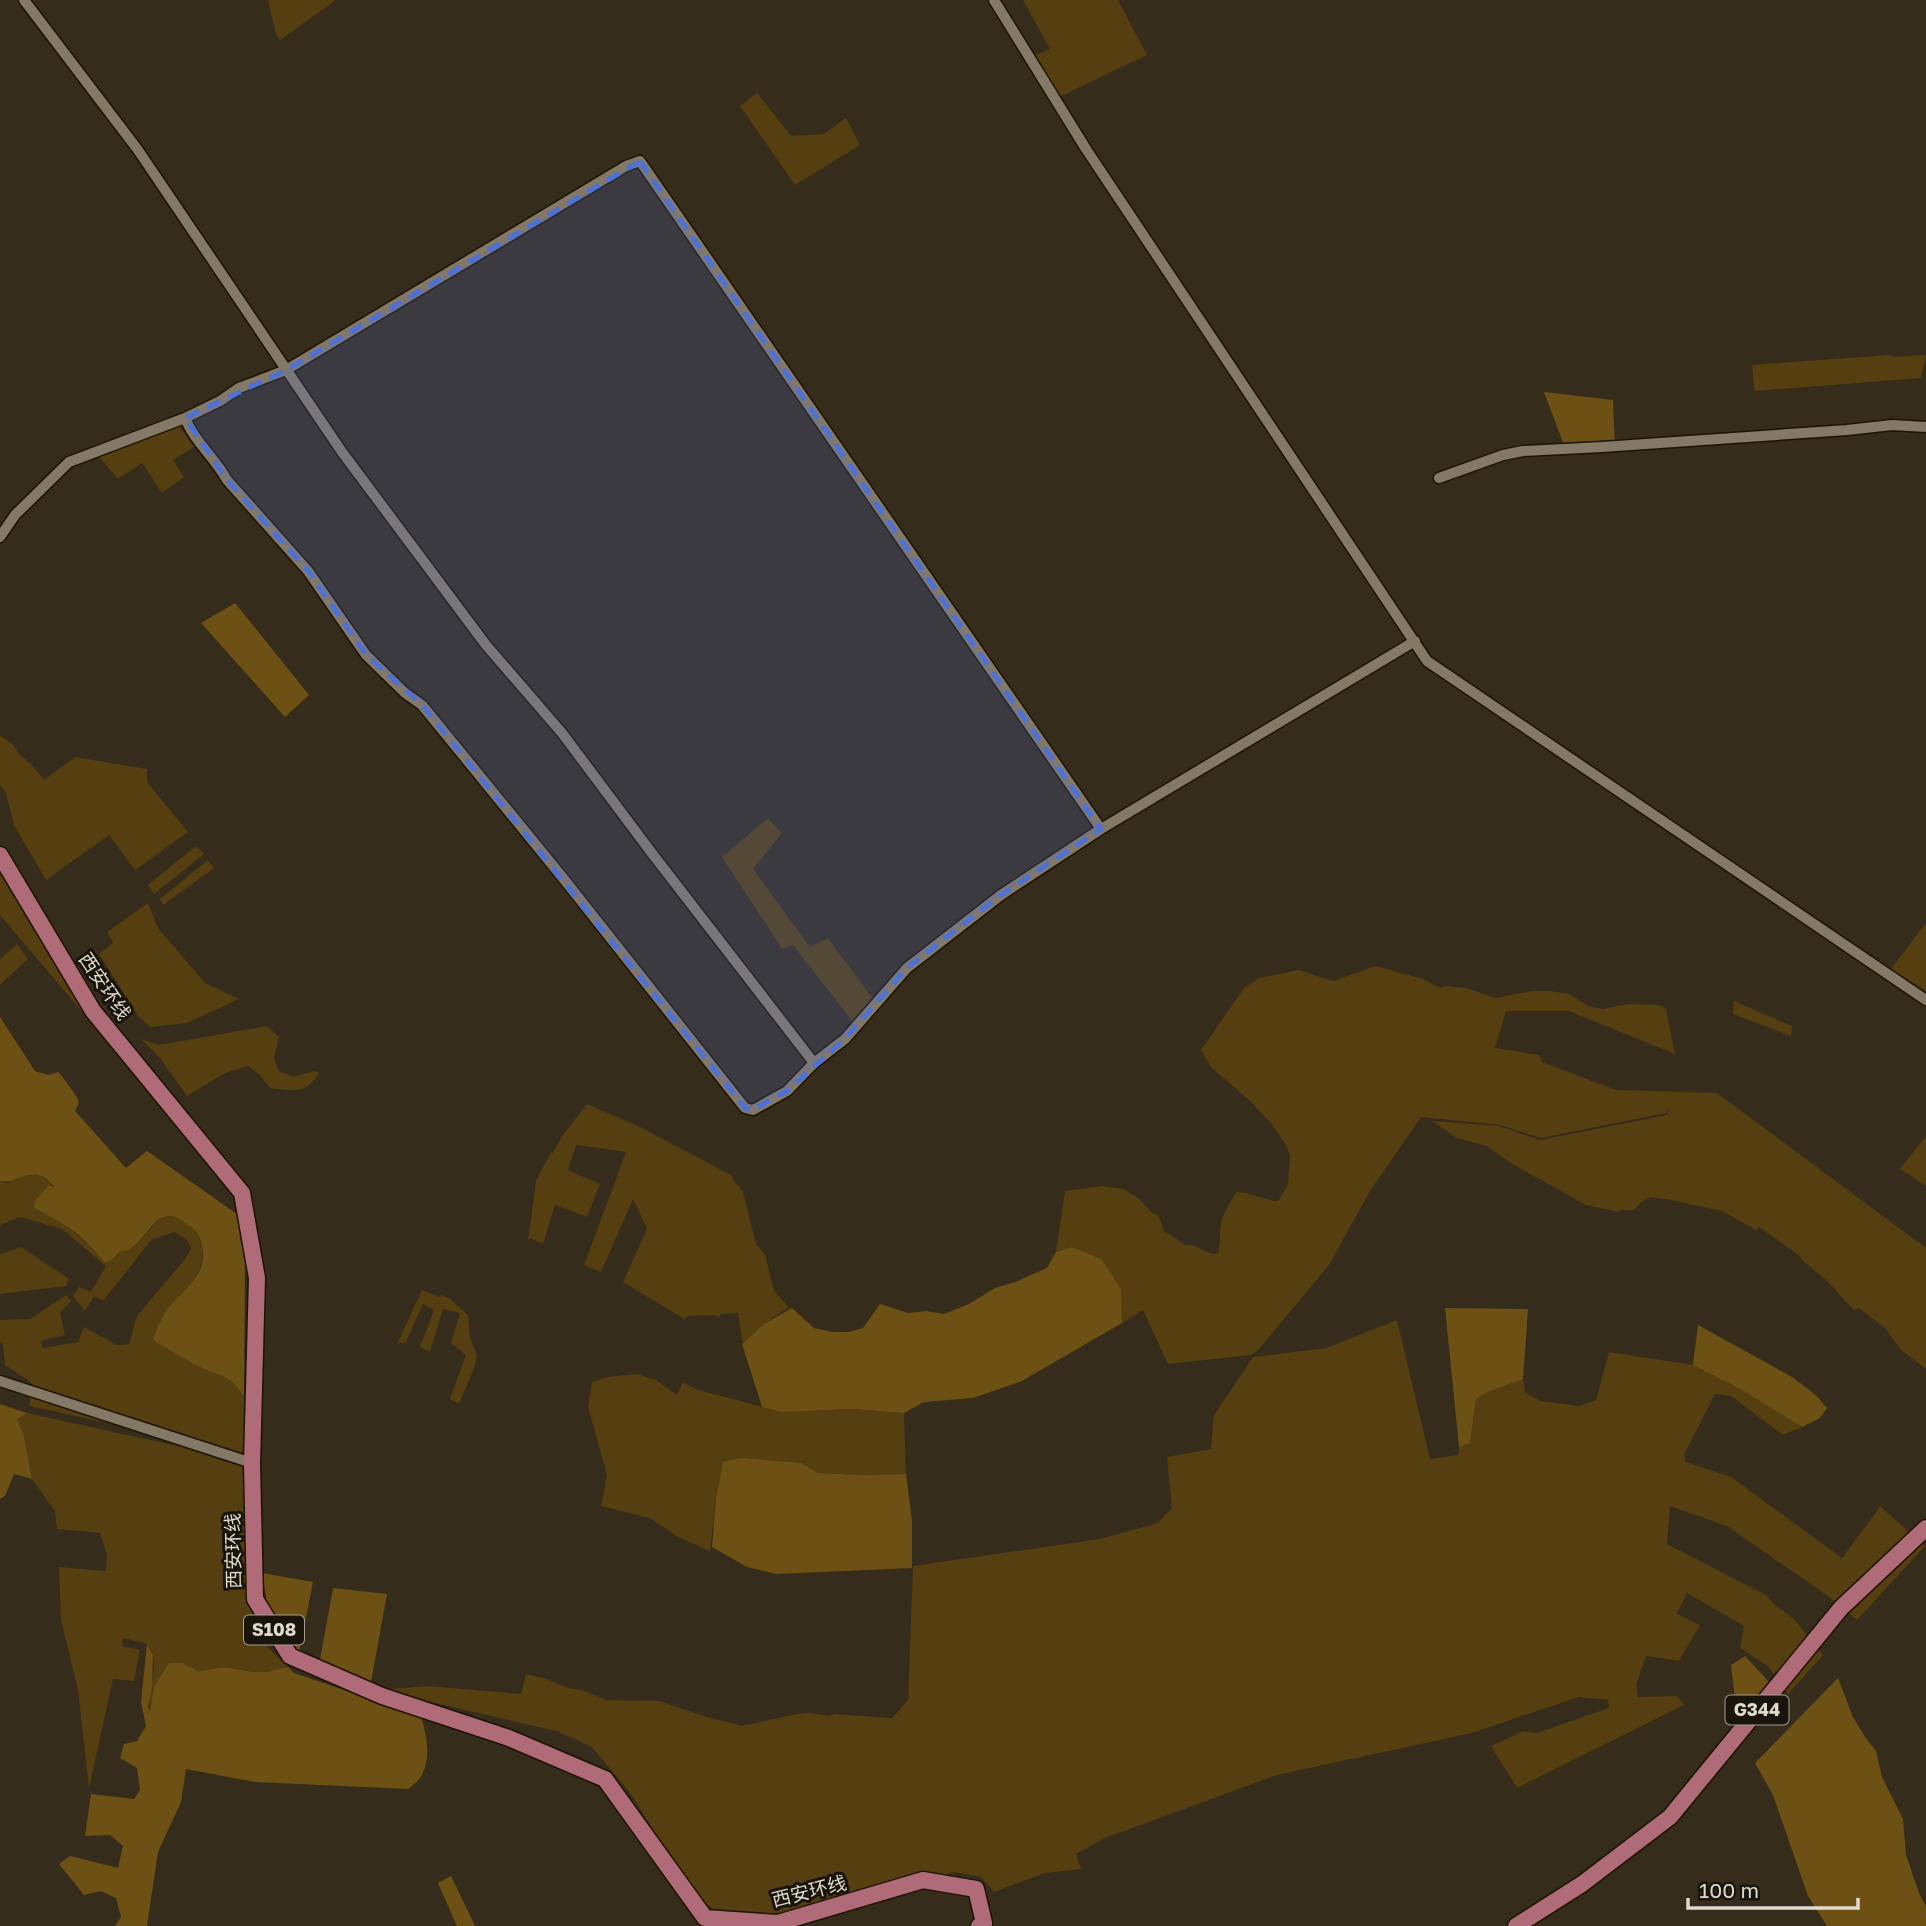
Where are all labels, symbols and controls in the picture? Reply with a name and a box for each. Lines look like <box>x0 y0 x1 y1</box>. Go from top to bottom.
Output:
street label: 西安环线 <box>75 948 136 1024</box>
street label: 西安环线 <box>220 1513 245 1589</box>
road number: S108 <box>244 1616 304 1644</box>
road number: G344 <box>1726 1695 1788 1724</box>
scale bar <box>1688 1867 1858 1911</box>
street label: 西安环线 <box>769 1870 849 1911</box>
text: 100 m <box>1699 1877 1759 1903</box>

